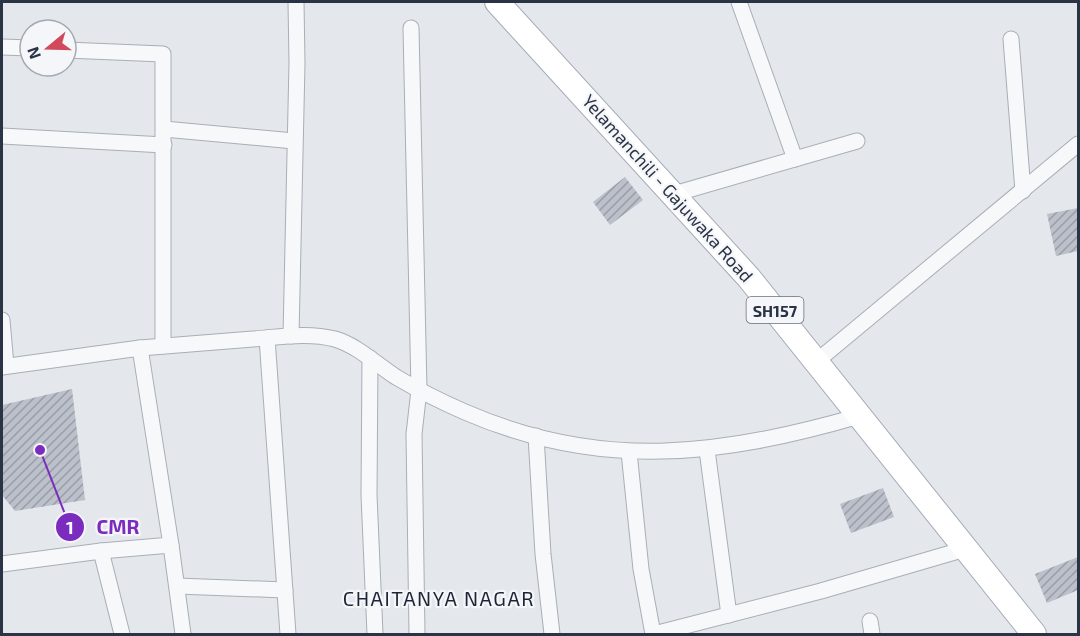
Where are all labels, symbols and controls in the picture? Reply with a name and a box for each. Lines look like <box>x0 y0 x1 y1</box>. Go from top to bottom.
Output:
north arrow <box>18 18 78 78</box>
text: N <box>22 44 44 62</box>
street label: Yelamanchili - Gajuwaka Road <box>578 90 758 286</box>
road number: SH157 <box>746 297 804 323</box>
callout: CMR <box>55 508 152 546</box>
text: CMR <box>97 514 140 538</box>
text: 1 <box>66 516 74 538</box>
district label: CHAITANYA NAGAR <box>343 586 535 610</box>

